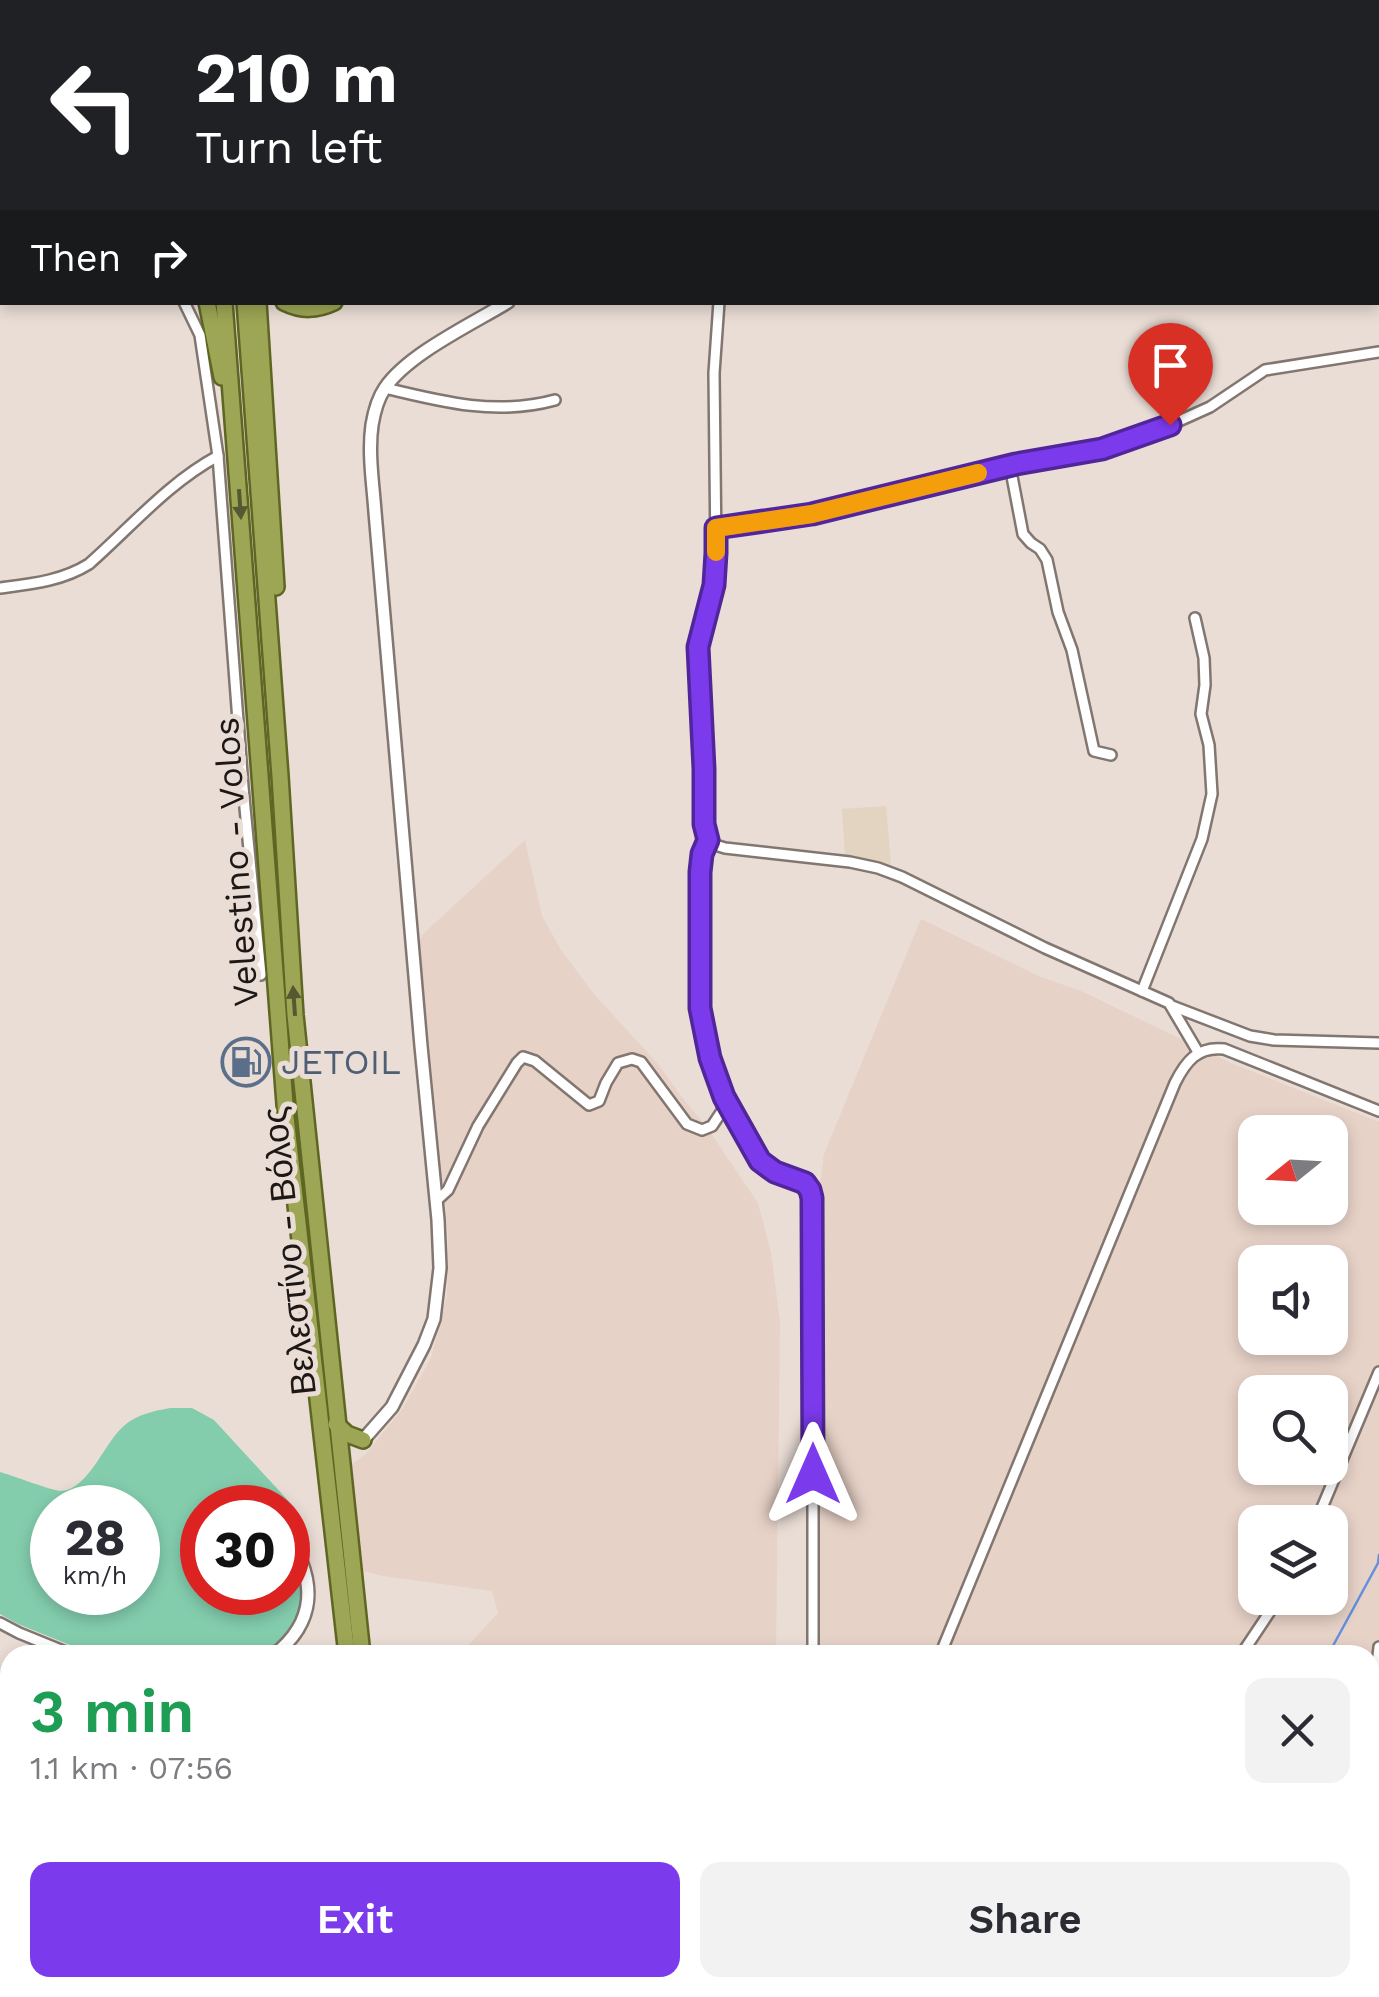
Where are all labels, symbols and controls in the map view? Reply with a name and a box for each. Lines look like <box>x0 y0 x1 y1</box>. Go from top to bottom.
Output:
text: 210 m <box>195 37 398 119</box>
icon: left <box>30 40 160 170</box>
text: Turn left <box>195 121 382 174</box>
icon: right <box>141 230 196 285</box>
text: Then <box>30 236 121 280</box>
pin <box>1128 323 1213 426</box>
icon: arrive <box>1143 338 1198 393</box>
one-way arrow <box>232 489 248 521</box>
street label: Velestino - Volos <box>205 716 267 1008</box>
one-way arrow <box>286 985 302 1016</box>
fuel station icon: JETOIL <box>220 1036 272 1088</box>
place label: JETOIL <box>281 1041 401 1083</box>
street label: Βελεστίνο - Βόλος <box>253 1105 325 1397</box>
north arrow <box>1238 1115 1348 1225</box>
map controls <box>1238 1115 1348 1615</box>
button: sound <box>1238 1245 1348 1355</box>
button: search <box>1238 1375 1348 1485</box>
position arrow <box>761 1422 865 1526</box>
speed limit sign: 30 <box>180 1485 310 1615</box>
button: layers <box>1238 1505 1348 1615</box>
text: 28 <box>64 1508 126 1567</box>
text: km/h <box>63 1561 127 1590</box>
text: 3 min <box>30 1676 194 1747</box>
button: close <box>1245 1678 1350 1783</box>
text: 1.1 km · 07:56 <box>30 1749 233 1787</box>
button: Exit <box>30 1862 680 1977</box>
button: Share <box>700 1862 1350 1977</box>

